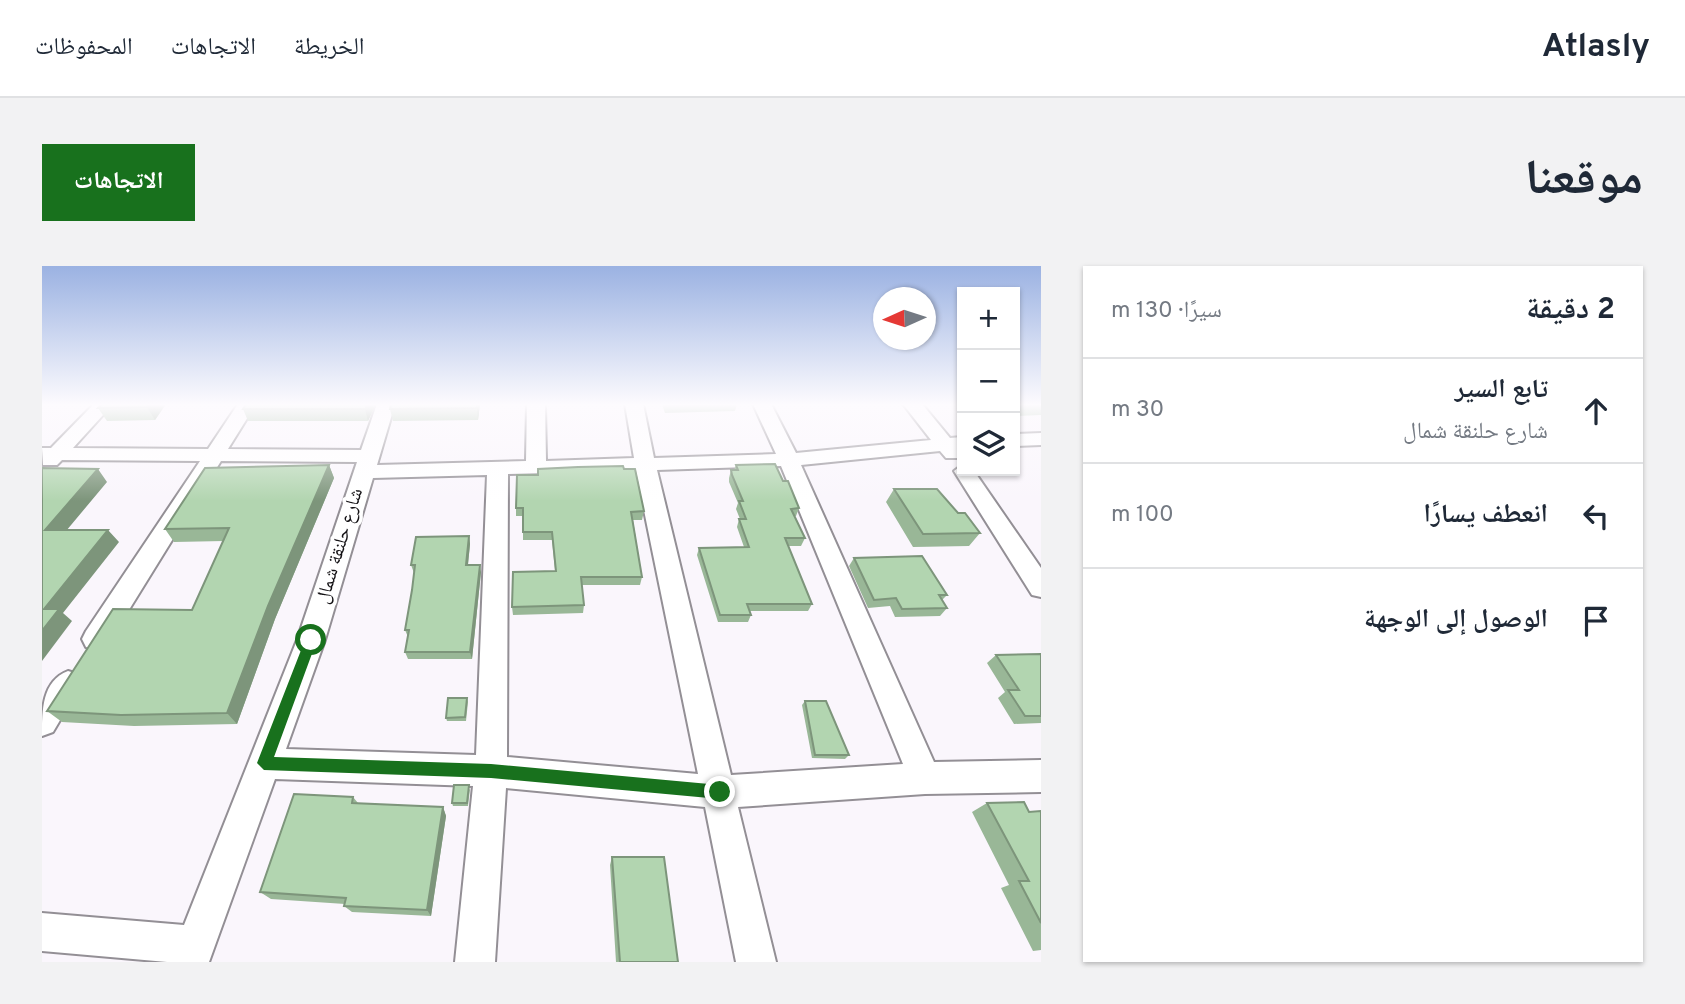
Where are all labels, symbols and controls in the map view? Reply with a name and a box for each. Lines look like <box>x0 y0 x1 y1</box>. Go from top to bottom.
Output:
text: Atlasly <box>1542 27 1650 69</box>
text: المحفوظات <box>35 33 133 63</box>
text: الاتجاهات <box>171 33 256 63</box>
text: الخريطة <box>294 33 365 63</box>
button: الاتجاهات <box>42 144 195 221</box>
text: موقعنا <box>1525 150 1643 212</box>
north arrow <box>873 287 936 350</box>
map controls <box>957 287 1020 476</box>
button: + <box>957 287 1020 350</box>
text: 2 دقيقة <box>1526 292 1615 329</box>
text: سيرًا · 130 m <box>1111 297 1222 326</box>
button: − <box>957 350 1020 413</box>
text: تابع السير <box>1455 374 1548 407</box>
icon: ahead <box>1577 392 1615 430</box>
text: 30 m <box>1111 396 1164 425</box>
button: layers <box>957 413 1020 476</box>
text: شارع حلنقة شمال <box>1403 418 1548 447</box>
street label: شارع حلنقة شمال <box>311 485 369 607</box>
icon: left <box>1577 497 1615 535</box>
text: انعطف يسارًا <box>1424 499 1548 532</box>
text: 100 m <box>1111 501 1174 530</box>
icon: arrive <box>1577 602 1615 640</box>
text: الوصول إلى الوجهة <box>1364 604 1548 637</box>
route start <box>295 624 326 655</box>
route end <box>704 776 735 807</box>

